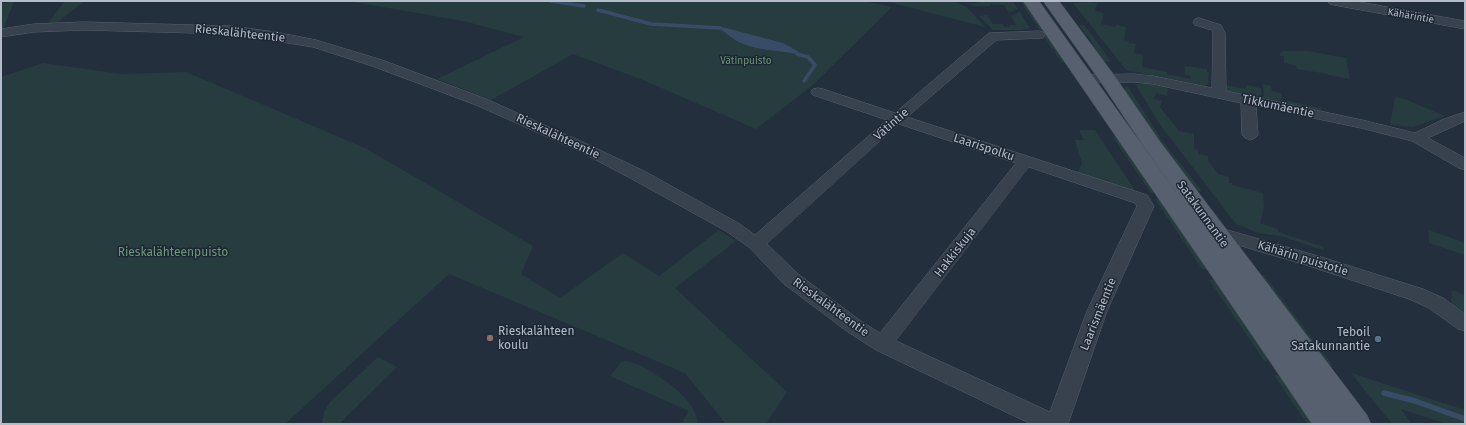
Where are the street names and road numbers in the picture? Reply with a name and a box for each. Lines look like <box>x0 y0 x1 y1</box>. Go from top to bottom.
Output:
street label: Kähärintie <box>1387 6 1435 26</box>
street label: Rieskalähteentie <box>194 21 286 45</box>
street label: Tikkumäentie <box>1241 92 1315 120</box>
street label: Vätintie <box>871 105 911 143</box>
street label: Rieskalähteentie <box>514 110 602 162</box>
street label: Laarispolku <box>952 131 1016 163</box>
street label: Satakunnantie <box>1174 178 1232 250</box>
street label: Hakkiskuja <box>931 224 979 280</box>
street label: Kähärin puistotie <box>1256 238 1350 278</box>
street label: Rieskalähteentie <box>790 275 872 339</box>
street label: Laarismäentie <box>1077 276 1119 352</box>

